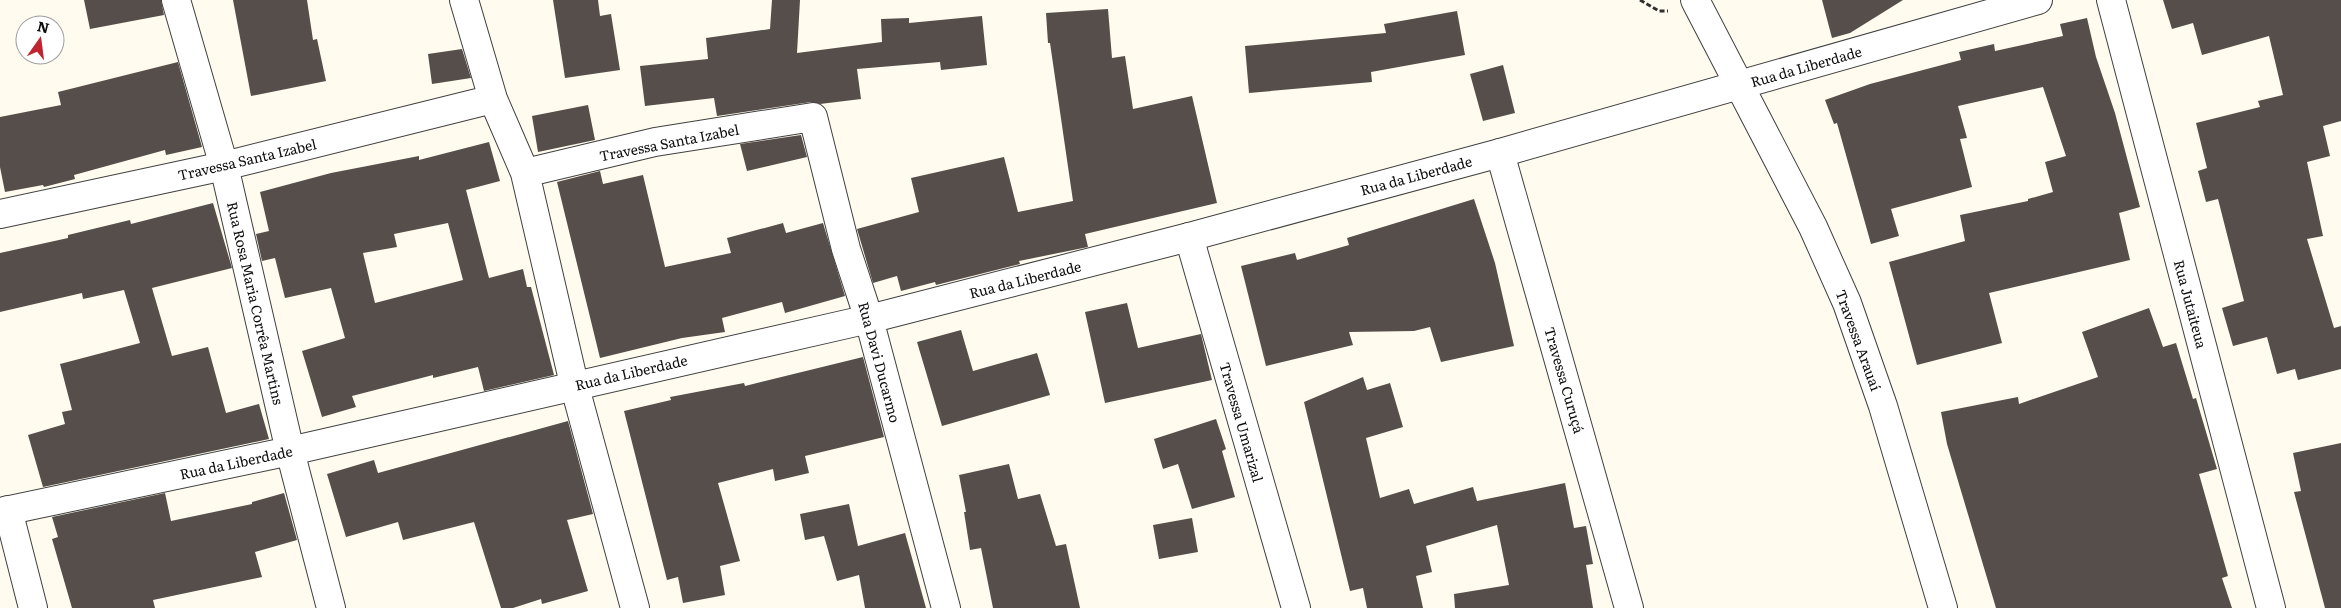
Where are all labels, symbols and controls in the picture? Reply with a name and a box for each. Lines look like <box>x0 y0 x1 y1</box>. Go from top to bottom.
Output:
north arrow <box>15 15 65 65</box>
text: N <box>35 15 52 38</box>
street label: Rua da Liberdade <box>1748 41 1864 91</box>
street label: Travessa Santa Izabel <box>597 119 741 165</box>
street label: Travessa Santa Izabel <box>176 133 319 185</box>
street label: Rua da Liberdade <box>1358 150 1474 200</box>
street label: Rua Rosa Maria Corrêa Martins <box>223 199 289 407</box>
street label: Rua da Liberdade <box>967 255 1083 303</box>
street label: Rua Jutaiteua <box>2170 257 2213 351</box>
street label: Travessa Arauaí <box>1831 287 1887 394</box>
street label: Rua Davi Ducarmo <box>854 299 906 425</box>
street label: Travessa Curuçá <box>1540 324 1590 436</box>
street label: Rua da Liberdade <box>573 349 689 395</box>
street label: Travessa Umarizal <box>1215 360 1269 485</box>
street label: Rua da Liberdade <box>178 440 294 484</box>

